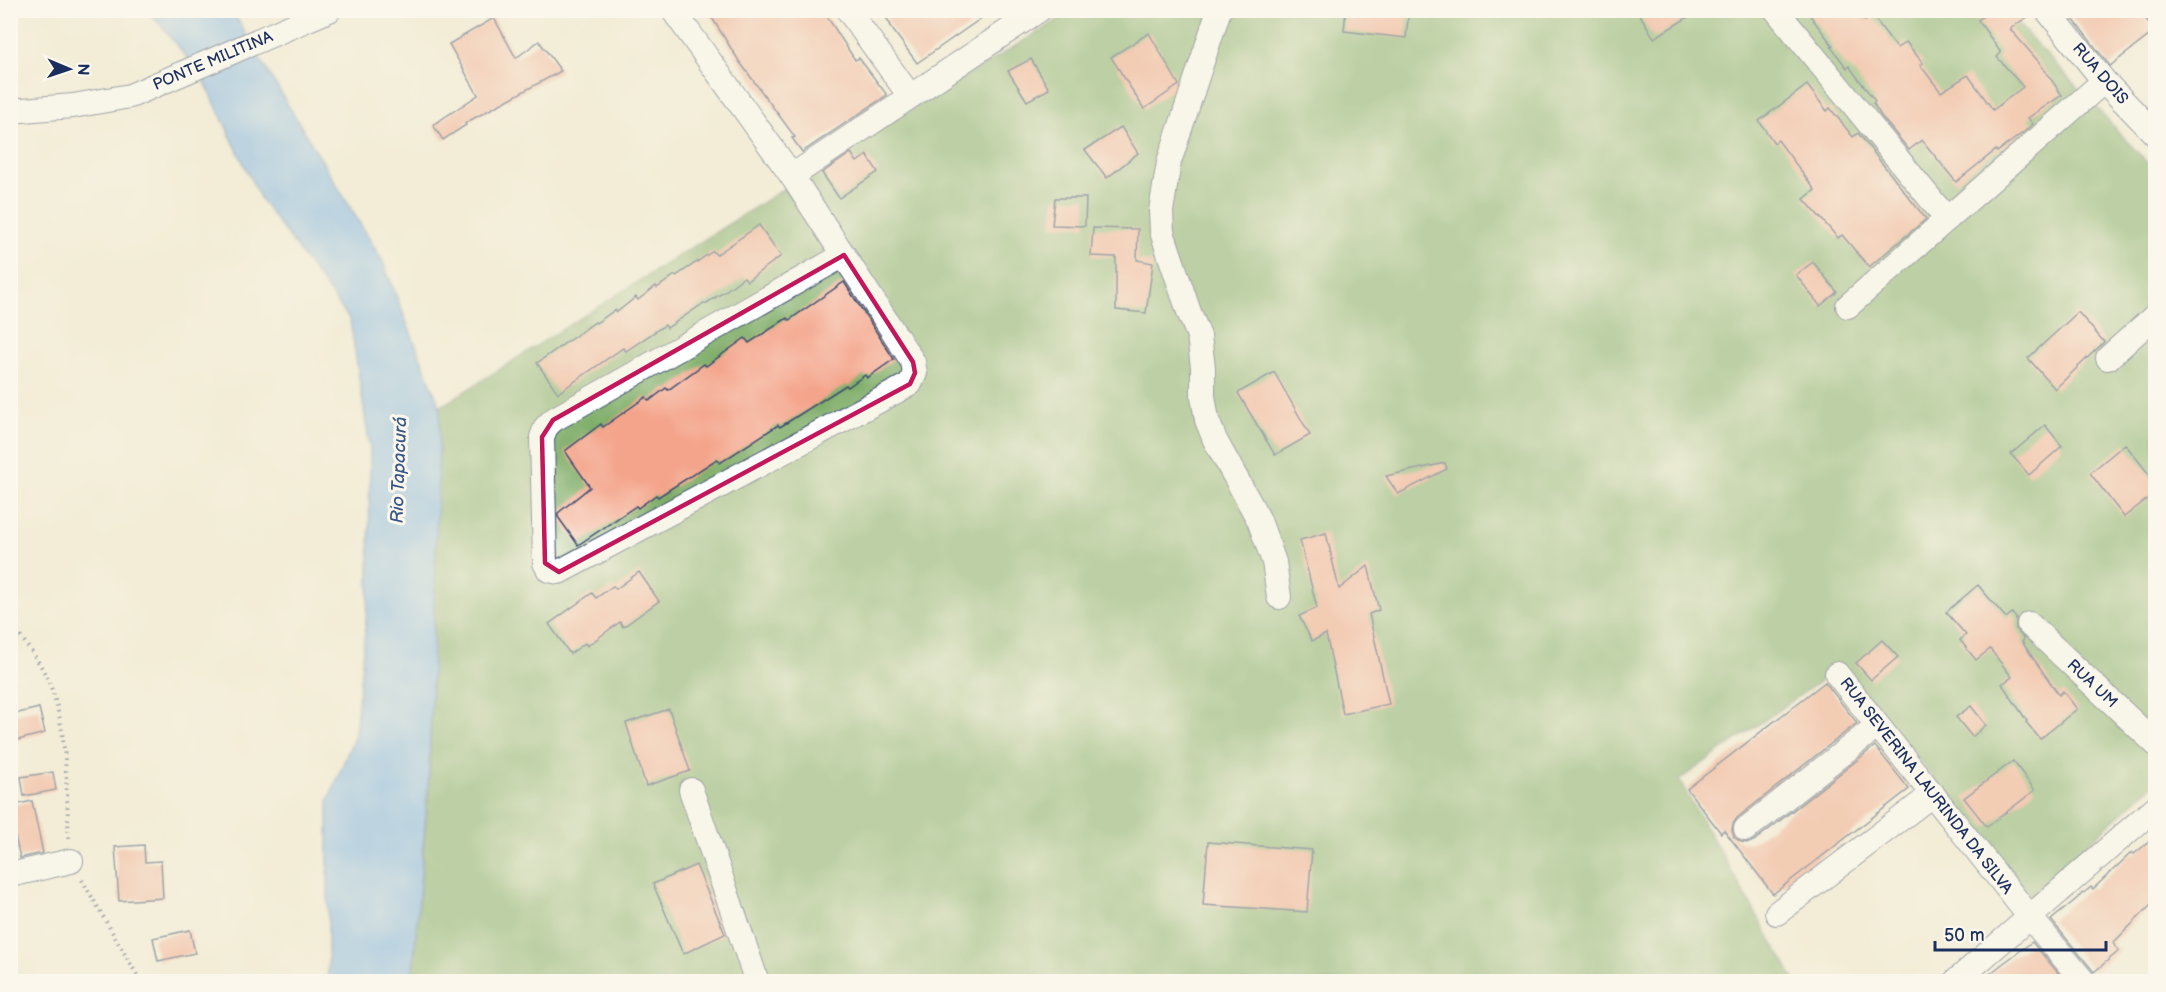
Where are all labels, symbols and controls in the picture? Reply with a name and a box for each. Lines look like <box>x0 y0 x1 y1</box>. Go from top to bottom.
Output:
street label: PONTE MILITINA <box>150 27 276 95</box>
north arrow <box>39 39 99 99</box>
street label: RUA DOIS <box>2068 39 2132 109</box>
text: N <box>73 63 92 76</box>
water label: Rio Tapacurá <box>387 416 411 524</box>
street label: RUA UM <box>2063 656 2121 712</box>
street label: RUA SEVERINA LAURINDA DA SILVA <box>1836 674 2017 898</box>
scale bar <box>1935 914 2106 952</box>
text: 50 m <box>1944 925 1985 946</box>

